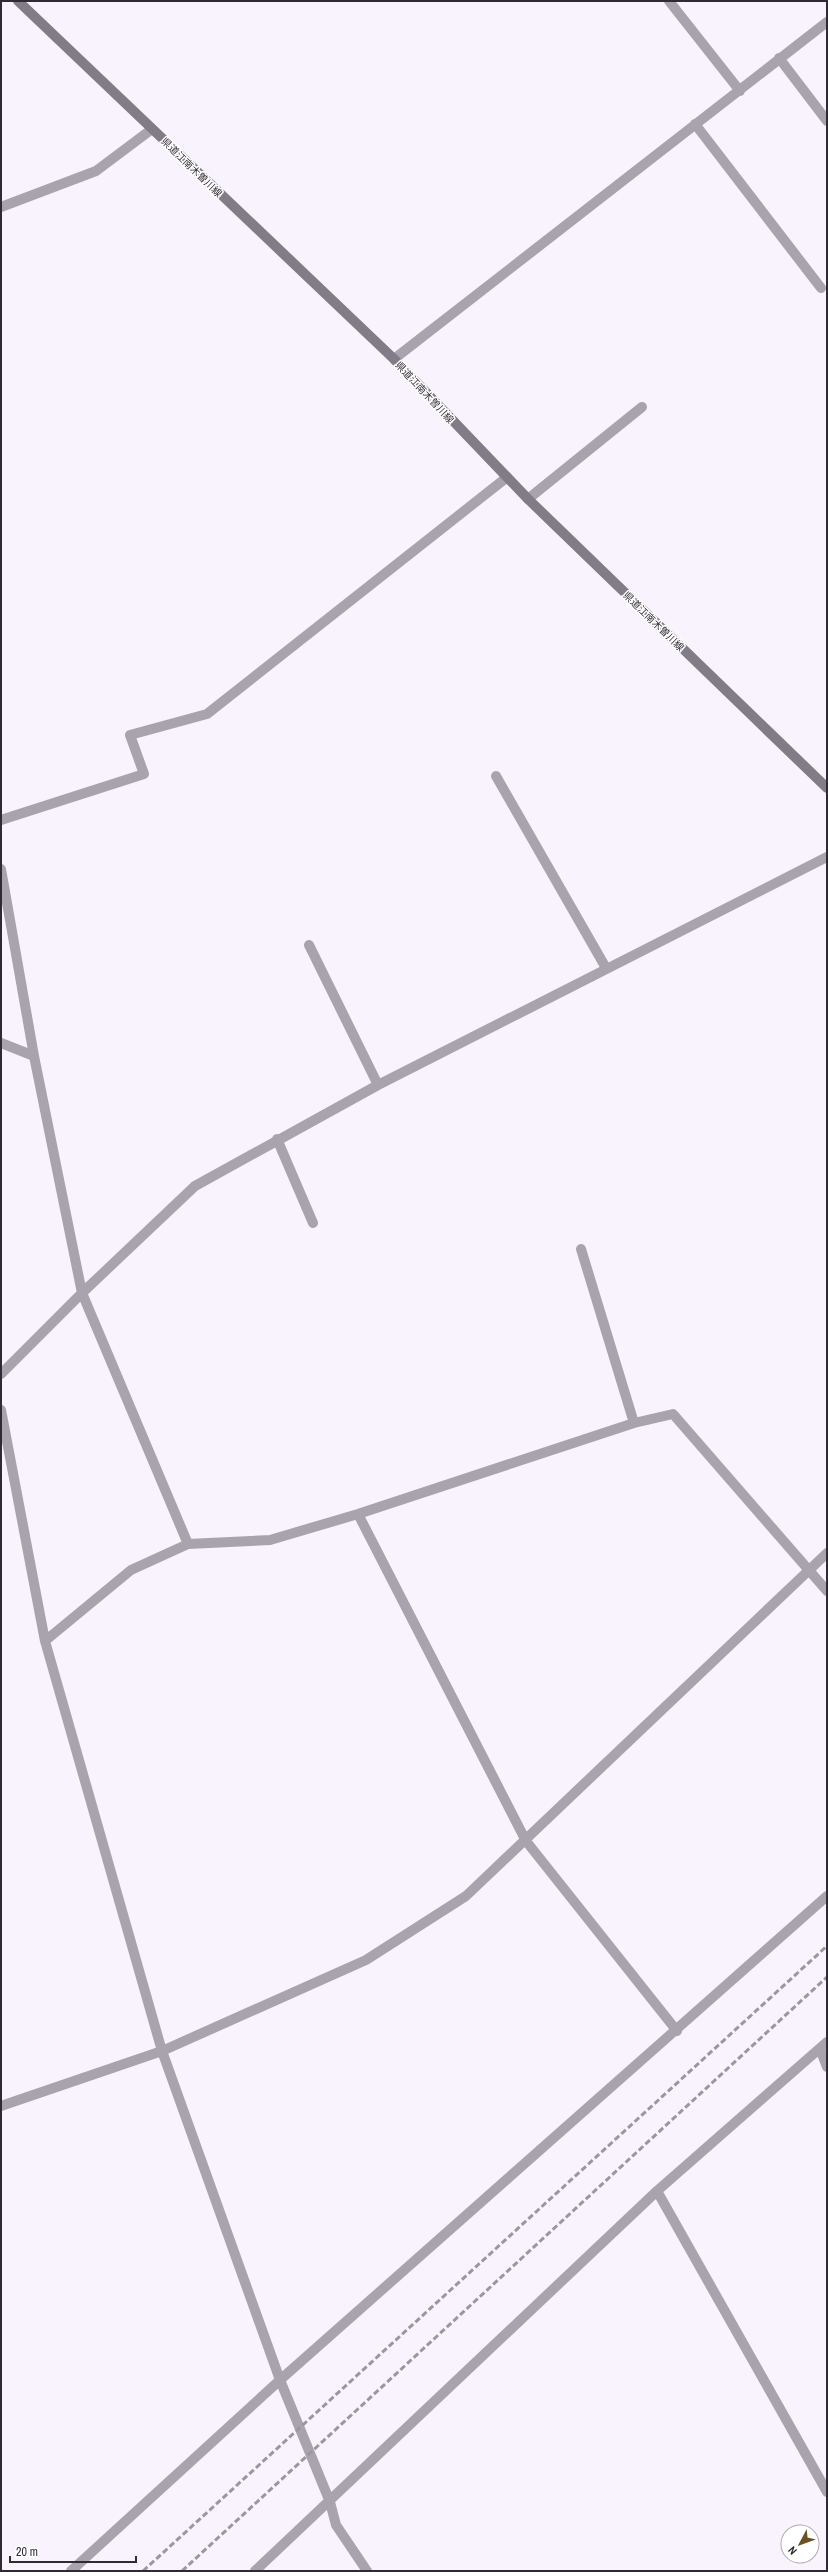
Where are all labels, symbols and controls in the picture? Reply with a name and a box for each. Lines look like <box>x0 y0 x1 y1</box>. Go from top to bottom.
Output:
street label: 県道江南木曽川線 <box>158 135 225 200</box>
street label: 県道江南木曽川線 <box>393 359 457 426</box>
street label: 県道江南木曽川線 <box>620 589 687 654</box>
north arrow <box>780 2524 820 2564</box>
scale bar <box>10 2538 136 2564</box>
text: 20 m <box>16 2544 38 2560</box>
text: N <box>785 2544 800 2558</box>

